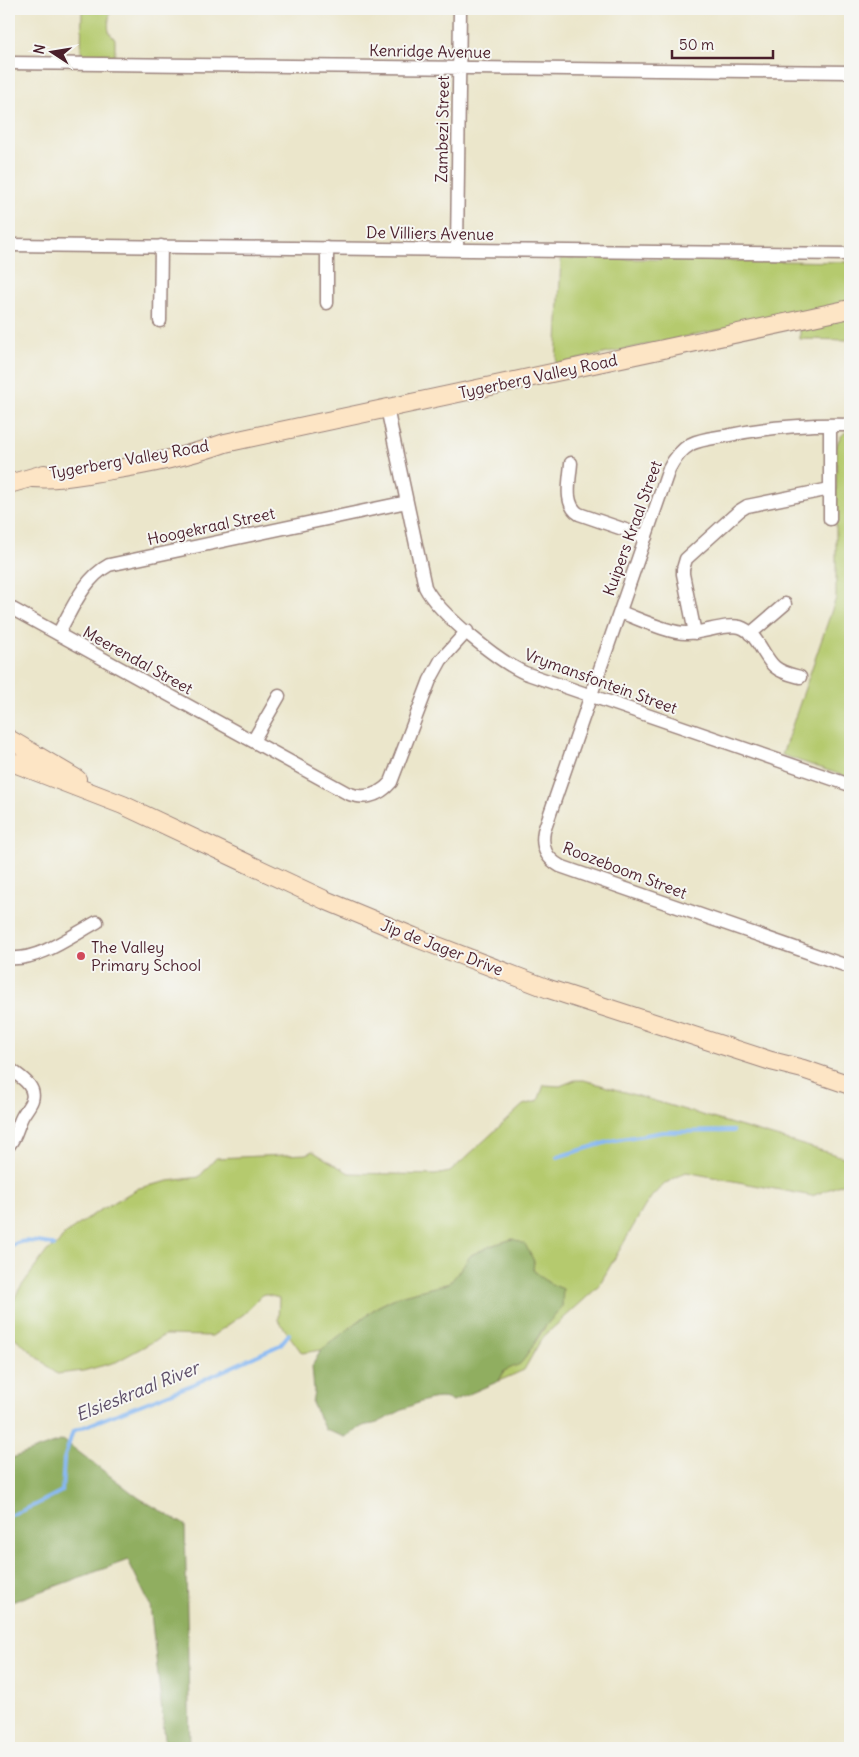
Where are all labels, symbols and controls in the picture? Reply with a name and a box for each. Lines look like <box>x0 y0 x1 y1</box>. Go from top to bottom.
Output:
north arrow <box>28 28 78 78</box>
scale bar <box>672 28 773 60</box>
text: 50 m <box>679 35 714 54</box>
street label: Kenridge Avenue <box>369 40 491 62</box>
text: N <box>29 43 49 56</box>
street label: Zambezi Street <box>431 75 453 183</box>
street label: De Villiers Avenue <box>366 222 494 244</box>
street label: Tygerberg Valley Road <box>457 349 619 403</box>
street label: Tygerberg Valley Road <box>48 435 210 483</box>
street label: Kuipers Kraal Street <box>598 457 666 598</box>
street label: Hoogekraal Street <box>145 503 277 549</box>
street label: Meerendal Street <box>79 622 197 699</box>
street label: Vrymansfontein Street <box>522 644 681 718</box>
street label: Roozeboom Street <box>560 837 690 903</box>
street label: Jip de Jager Drive <box>378 914 506 980</box>
place label: The Valley Primary School <box>91 937 201 975</box>
marker: The Valley Primary School <box>75 950 87 962</box>
water label: Elsieskraal River <box>72 1355 205 1426</box>

